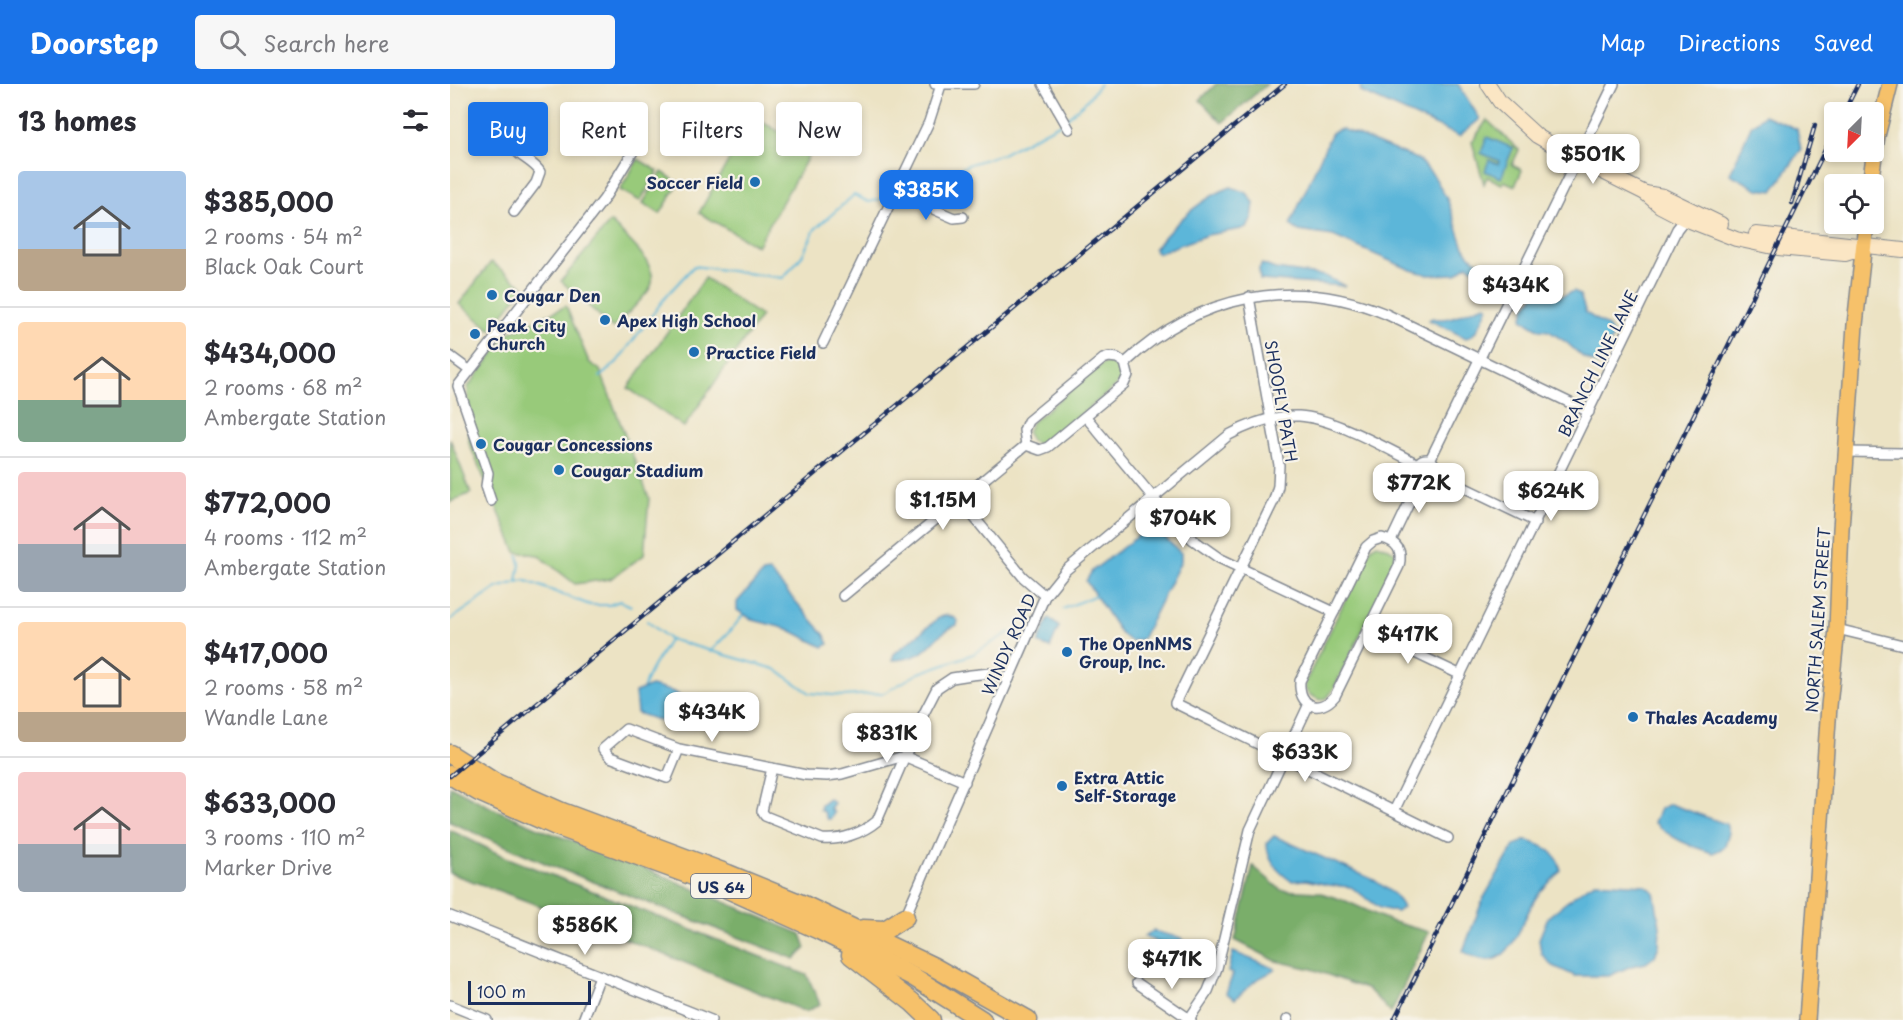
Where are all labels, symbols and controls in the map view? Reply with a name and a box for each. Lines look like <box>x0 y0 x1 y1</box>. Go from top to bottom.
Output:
search box <box>195 15 615 69</box>
text: Doorstep <box>30 21 159 64</box>
icon: search <box>216 26 249 59</box>
text: Search here <box>264 26 389 59</box>
text: Map <box>1600 26 1645 58</box>
text: Directions <box>1678 26 1780 58</box>
text: Saved <box>1813 26 1873 58</box>
text: 13 homes <box>18 101 136 140</box>
chip: Buy <box>468 102 548 156</box>
chip: Rent <box>560 102 648 156</box>
chip: Filters <box>660 102 764 156</box>
chip: New <box>776 102 862 156</box>
north arrow <box>1824 102 1884 162</box>
map controls <box>1824 102 1884 234</box>
icon: filters <box>399 104 432 137</box>
pin: $501K <box>1551 134 1635 185</box>
text: $501K <box>1561 138 1625 168</box>
place label: Soccer Field <box>647 170 743 194</box>
pin: $385K <box>884 170 968 221</box>
text: $385K <box>893 174 959 204</box>
button: locate <box>1824 174 1884 234</box>
marker: Soccer Field <box>748 175 762 189</box>
text: $385,000 <box>204 182 334 221</box>
icon: home <box>66 195 138 267</box>
text: 2 rooms · 54 m² <box>204 221 363 251</box>
text: Black Oak Court <box>204 251 364 281</box>
pin: $434K <box>1474 265 1558 316</box>
text: $434K <box>1482 269 1550 299</box>
place label: Cougar Den <box>504 283 601 307</box>
street label: BRANCH LINE LANE <box>1551 286 1643 440</box>
marker: Cougar Den <box>485 288 499 302</box>
place label: Apex High School <box>616 308 756 332</box>
place label: Peak City Church <box>487 313 566 355</box>
marker: Apex High School <box>598 313 612 327</box>
marker: Peak City Church <box>468 327 482 341</box>
text: $434,000 <box>204 333 336 372</box>
street label: SHOOFLY PATH <box>1259 338 1305 464</box>
place label: Practice Field <box>706 340 816 364</box>
marker: Practice Field <box>687 345 701 359</box>
icon: home <box>66 346 138 418</box>
text: 2 rooms · 68 m² <box>204 372 363 402</box>
text: Ambergate Station <box>204 402 386 432</box>
place label: Cougar Concessions <box>493 432 653 456</box>
marker: Cougar Concessions <box>474 437 488 451</box>
place label: Cougar Stadium <box>571 458 703 482</box>
marker: Cougar Stadium <box>552 463 566 477</box>
pin: $772K <box>1377 463 1461 514</box>
text: $772K <box>1387 467 1451 497</box>
pin: $624K <box>1509 471 1593 522</box>
text: $624K <box>1517 475 1585 505</box>
pin: $1.15M <box>894 480 992 531</box>
text: $772,000 <box>204 483 331 522</box>
text: $1.15M <box>910 484 976 514</box>
icon: home <box>66 496 138 568</box>
pin: $704K <box>1141 498 1225 549</box>
text: $704K <box>1149 502 1217 532</box>
text: 4 rooms · 112 m² <box>204 522 367 552</box>
street label: NORTH SALEM STREET <box>1799 526 1835 713</box>
text: Ambergate Station <box>204 552 386 582</box>
street label: WINDY ROAD <box>975 589 1041 699</box>
pin: $417K <box>1366 614 1450 665</box>
text: $417K <box>1377 618 1439 648</box>
place label: The OpenNMS Group, Inc. <box>1079 631 1192 673</box>
text: $417,000 <box>204 633 328 672</box>
marker: The OpenNMS Group, Inc. <box>1060 645 1074 659</box>
icon: home <box>66 646 138 718</box>
text: 2 rooms · 58 m² <box>204 672 363 702</box>
pin: $434K <box>670 692 754 743</box>
text: $434K <box>678 696 746 726</box>
text: Wandle Lane <box>204 702 328 732</box>
place label: Thales Academy <box>1645 705 1778 729</box>
marker: Thales Academy <box>1626 710 1640 724</box>
pin: $831K <box>845 713 929 764</box>
text: $831K <box>856 717 918 747</box>
pin: $633K <box>1263 732 1347 783</box>
text: $633K <box>1272 736 1338 766</box>
place label: Extra Attic Self-Storage <box>1074 765 1176 807</box>
marker: Extra Attic Self-Storage <box>1055 779 1069 793</box>
text: $633,000 <box>204 783 336 822</box>
icon: home <box>66 796 138 868</box>
text: 3 rooms · 110 m² <box>204 822 366 852</box>
text: Marker Drive <box>204 852 332 882</box>
road number: US 64 <box>691 874 751 898</box>
pin: $586K <box>543 905 627 956</box>
text: $586K <box>552 909 618 939</box>
pin: $471K <box>1130 939 1214 990</box>
text: $471K <box>1142 943 1202 973</box>
scale bar <box>468 978 591 1006</box>
text: 100 m <box>477 979 526 1003</box>

